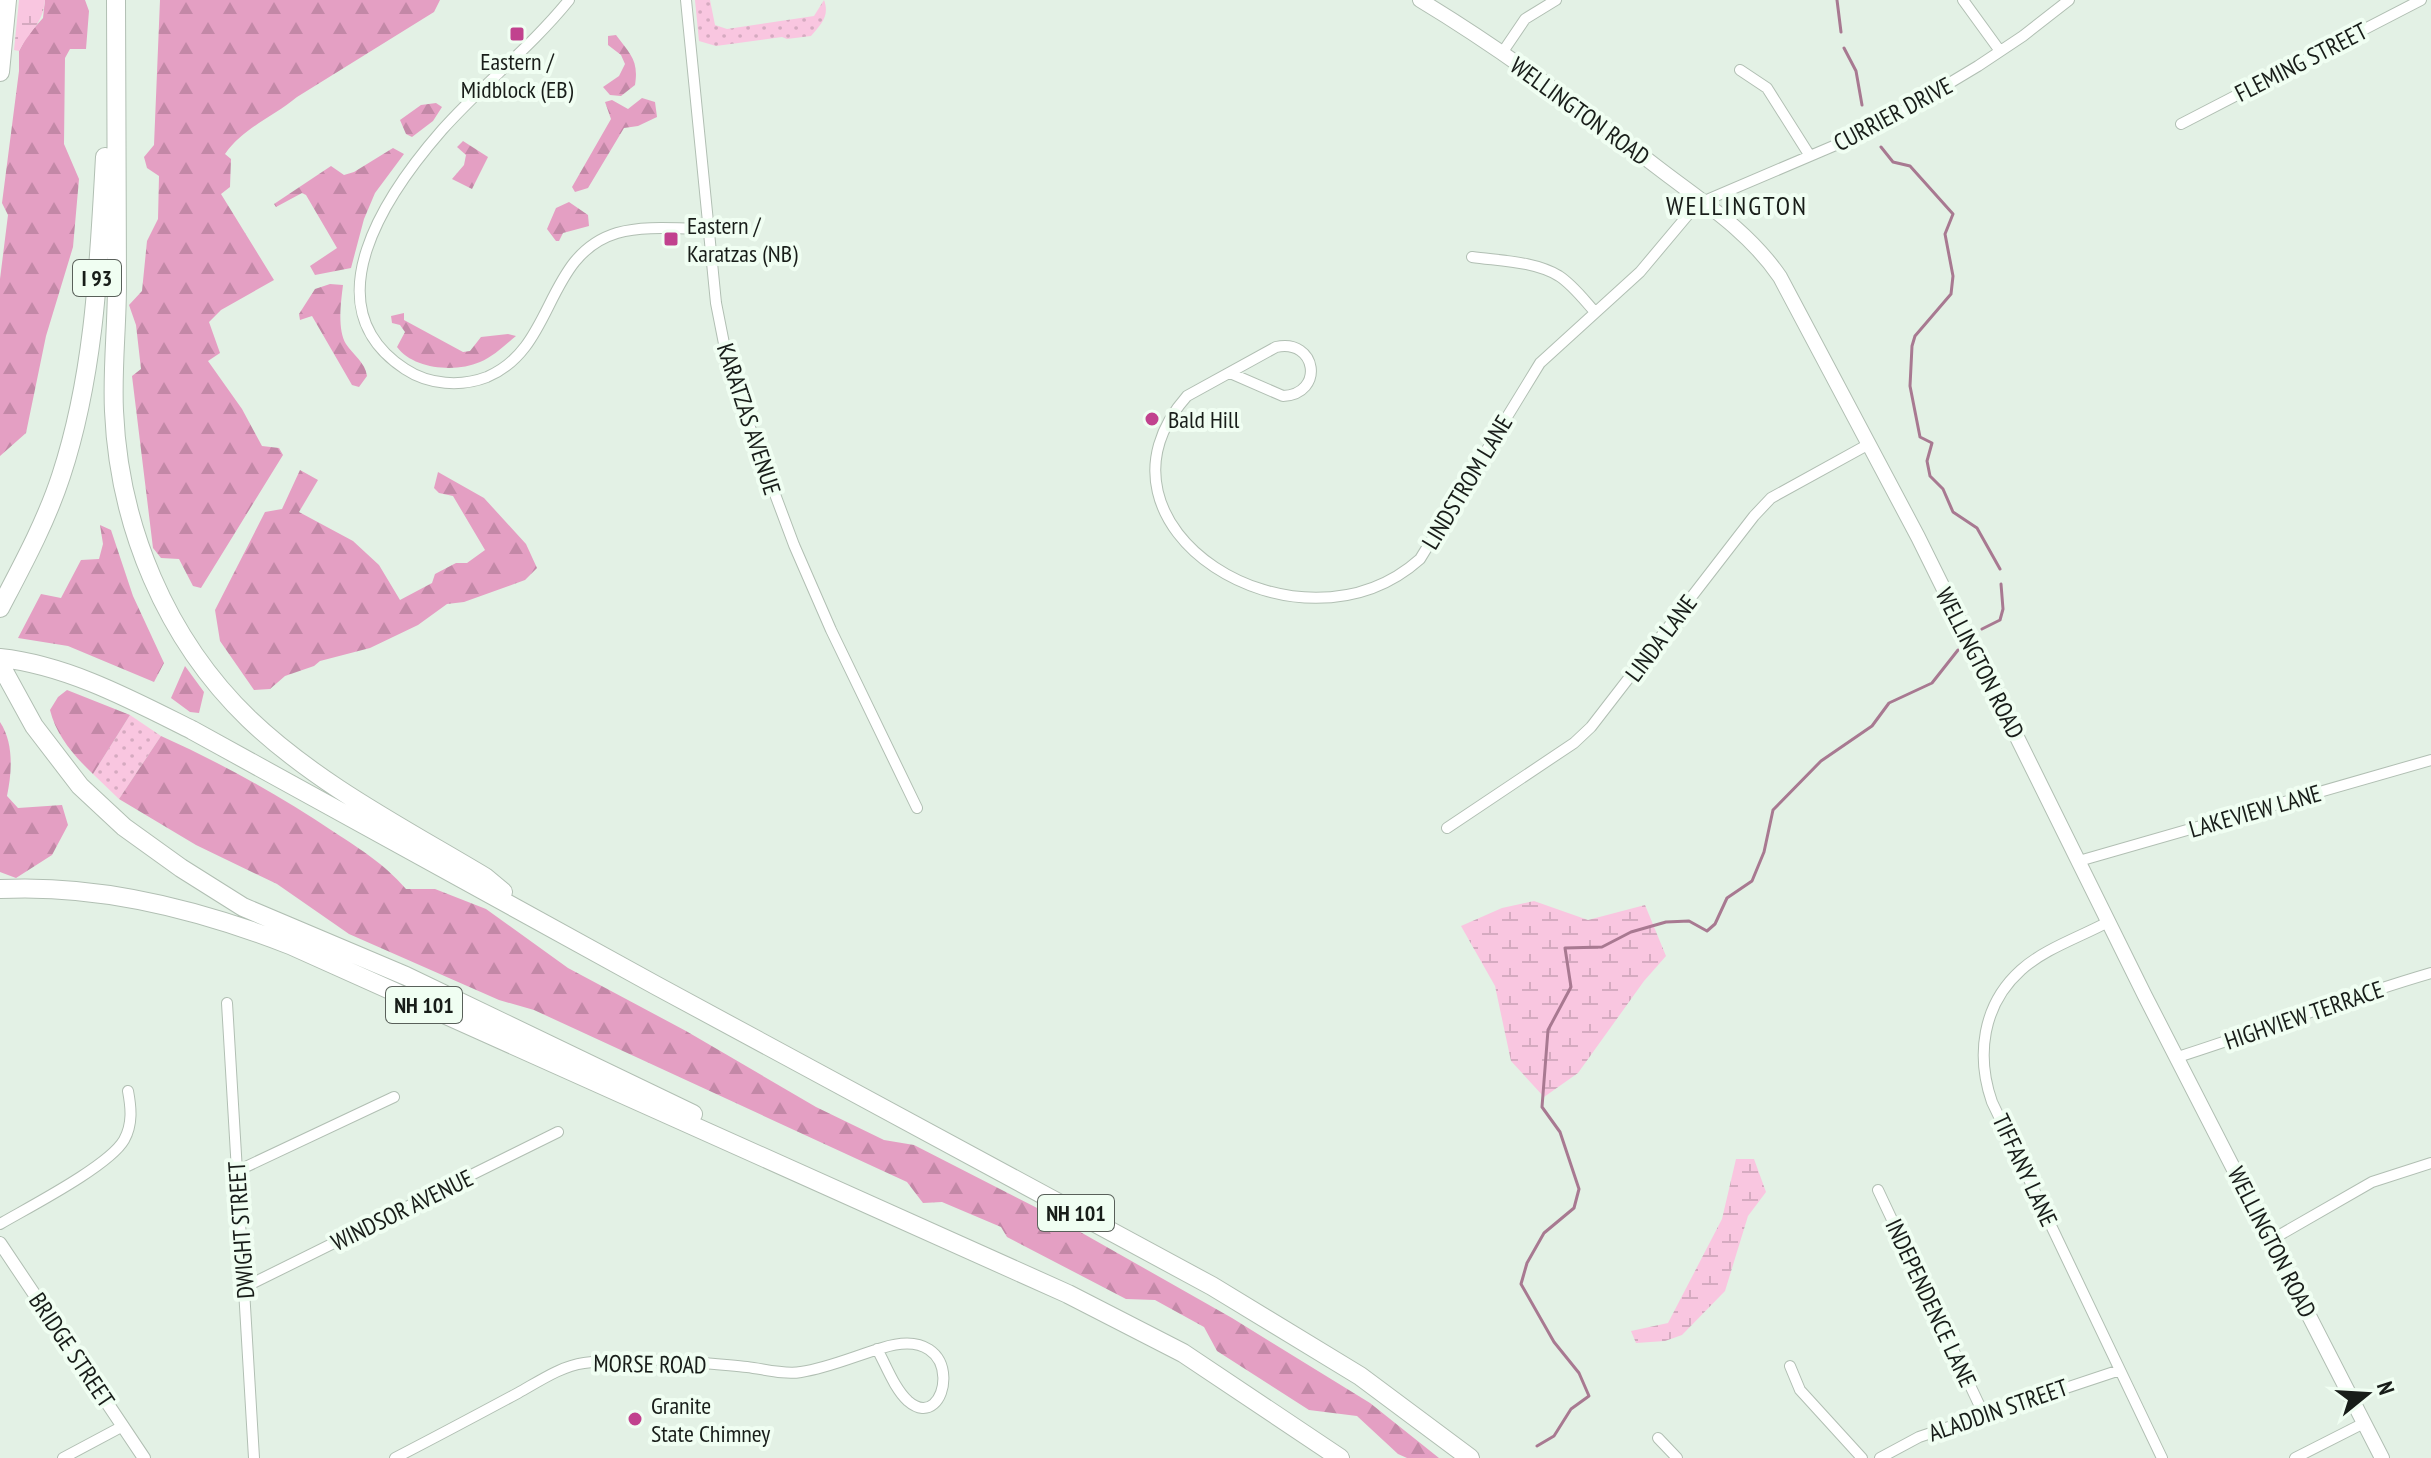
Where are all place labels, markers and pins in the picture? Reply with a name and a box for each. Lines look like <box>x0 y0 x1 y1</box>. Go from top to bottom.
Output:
marker: Eastern / Midblock (EB) <box>508 25 526 43</box>
place label: Eastern / Midblock (EB) <box>461 46 574 105</box>
place label: Eastern / Karatzas (NB) <box>687 210 798 269</box>
marker: Eastern / Karatzas (NB) <box>662 230 680 248</box>
place label: Bald Hill <box>1168 404 1240 435</box>
marker: Bald Hill <box>1143 410 1161 428</box>
place label: Granite State Chimney <box>651 1390 770 1449</box>
marker: Granite State Chimney <box>626 1410 644 1428</box>

